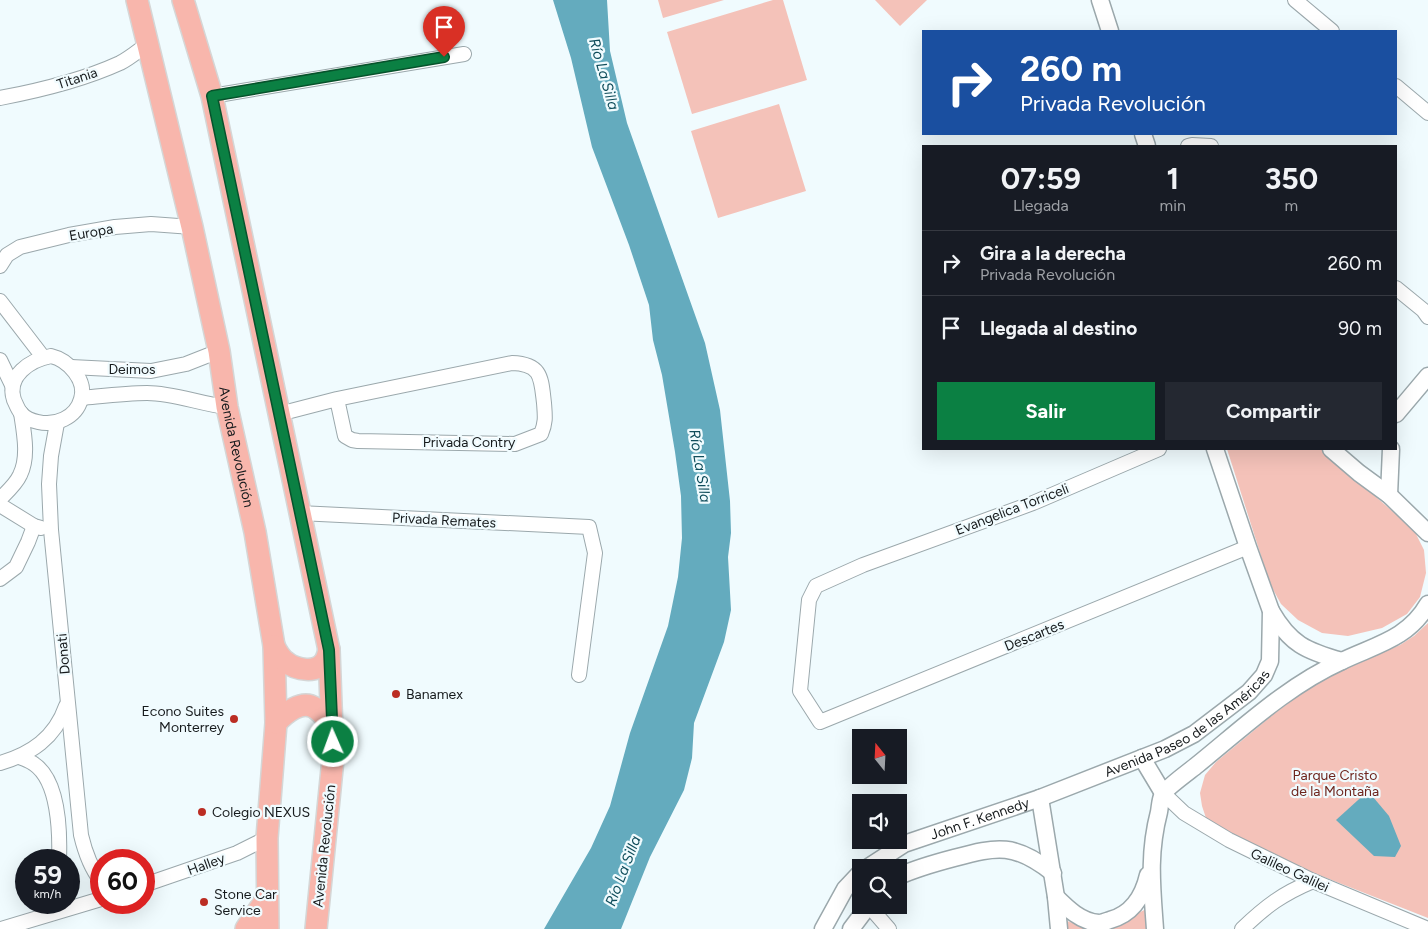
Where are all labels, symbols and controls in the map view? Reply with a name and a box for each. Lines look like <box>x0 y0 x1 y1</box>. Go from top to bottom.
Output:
pin <box>423 6 465 57</box>
icon: arrive <box>430 13 458 41</box>
water label: Río La Silla <box>585 36 623 112</box>
text: 260 m <box>1020 48 1122 90</box>
icon: right <box>937 50 1002 115</box>
street label: Titania <box>55 64 100 93</box>
text: Privada Revolución <box>1020 90 1206 117</box>
text: 07:59 <box>1001 160 1081 197</box>
text: 1 <box>1166 160 1179 197</box>
text: 350 <box>1265 160 1318 197</box>
text: Llegada <box>1013 196 1069 215</box>
text: min <box>1160 196 1186 215</box>
text: m <box>1285 196 1298 215</box>
street label: Europa <box>68 220 114 245</box>
text: Gira a la derecha <box>980 242 1126 265</box>
icon: right <box>937 249 965 277</box>
text: 260 m <box>1328 252 1382 275</box>
text: Privada Revolución <box>980 265 1115 284</box>
icon: arrive <box>937 314 965 342</box>
text: Llegada al destino <box>980 317 1137 340</box>
text: 90 m <box>1338 317 1382 340</box>
street label: Deimos <box>108 361 156 378</box>
button: Salir <box>937 382 1155 440</box>
button: Compartir <box>1165 382 1382 440</box>
street label: Avenida Revolución <box>215 385 257 509</box>
water label: Río La Silla <box>685 428 715 504</box>
street label: Privada Contry <box>423 434 516 451</box>
street label: Evangelica Torriceli <box>953 480 1071 539</box>
street label: Privada Remates <box>392 509 496 532</box>
street label: Descartes <box>1002 616 1066 655</box>
street label: Donati <box>53 633 74 675</box>
street label: Avenida Paseo de las Américas <box>1102 668 1274 781</box>
place label: Banamex <box>406 686 463 703</box>
marker: Banamex <box>390 688 402 700</box>
place label: Econo Suites Monterrey <box>142 703 225 736</box>
marker: Econo Suites Monterrey <box>228 713 240 725</box>
position arrow <box>306 715 358 767</box>
north arrow <box>852 729 908 784</box>
map controls <box>852 729 907 914</box>
park label: Parque Cristo de la Montaña <box>1291 767 1379 800</box>
street label: Avenida Revolución <box>310 784 339 908</box>
button: sound <box>852 794 907 849</box>
street label: John F. Kennedy <box>928 794 1032 843</box>
place label: Colegio NEXUS <box>212 804 310 821</box>
marker: Colegio NEXUS <box>196 806 208 818</box>
water label: Río La Silla <box>601 833 645 909</box>
street label: Galileo Galilei <box>1248 845 1332 896</box>
speed limit sign: 60 <box>90 849 155 914</box>
street label: Halley <box>185 850 228 879</box>
button: search <box>852 859 907 914</box>
text: 59 <box>33 860 62 890</box>
place label: Stone Car Service <box>214 886 277 919</box>
text: km/h <box>34 887 61 901</box>
marker: Stone Car Service <box>198 896 210 908</box>

